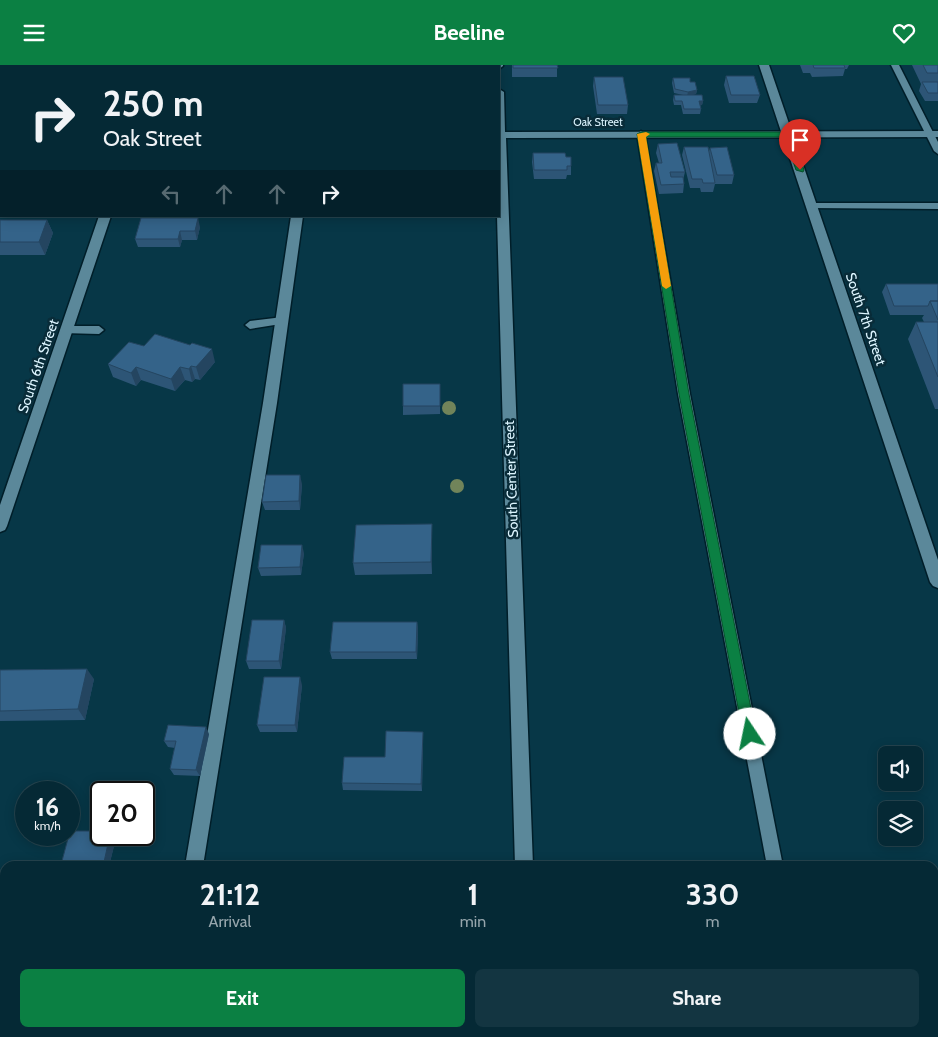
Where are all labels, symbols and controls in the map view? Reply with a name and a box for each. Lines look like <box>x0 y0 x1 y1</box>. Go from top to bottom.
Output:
icon: menu <box>20 19 48 47</box>
text: Beeline <box>434 19 504 46</box>
icon: heart <box>890 19 918 47</box>
text: 250 m <box>103 82 203 125</box>
icon: right <box>20 85 85 150</box>
street label: Oak Street <box>573 115 623 129</box>
pin <box>779 119 821 170</box>
text: Oak Street <box>103 125 202 152</box>
icon: arrive <box>786 126 814 154</box>
icon: left <box>157 180 185 208</box>
icon: ahead <box>210 180 238 208</box>
icon: ahead <box>263 180 291 208</box>
icon: right <box>316 180 344 208</box>
street label: South 7th Street <box>842 270 890 368</box>
street label: South 6th Street <box>14 316 63 415</box>
street label: South Center Street <box>500 420 522 538</box>
position arrow <box>723 707 775 759</box>
map controls <box>878 746 923 846</box>
button: sound <box>878 746 923 791</box>
speed limit sign: 20 <box>90 781 155 846</box>
text: 16 <box>36 792 59 822</box>
button: layers <box>878 801 923 846</box>
text: km/h <box>34 818 61 833</box>
text: 21:12 <box>200 876 260 913</box>
text: 1 <box>467 876 479 913</box>
text: 330 <box>686 876 739 913</box>
text: Arrival <box>209 912 251 931</box>
text: min <box>460 912 486 931</box>
text: m <box>706 912 720 931</box>
button: Exit <box>20 969 465 1027</box>
button: Share <box>475 969 919 1027</box>

